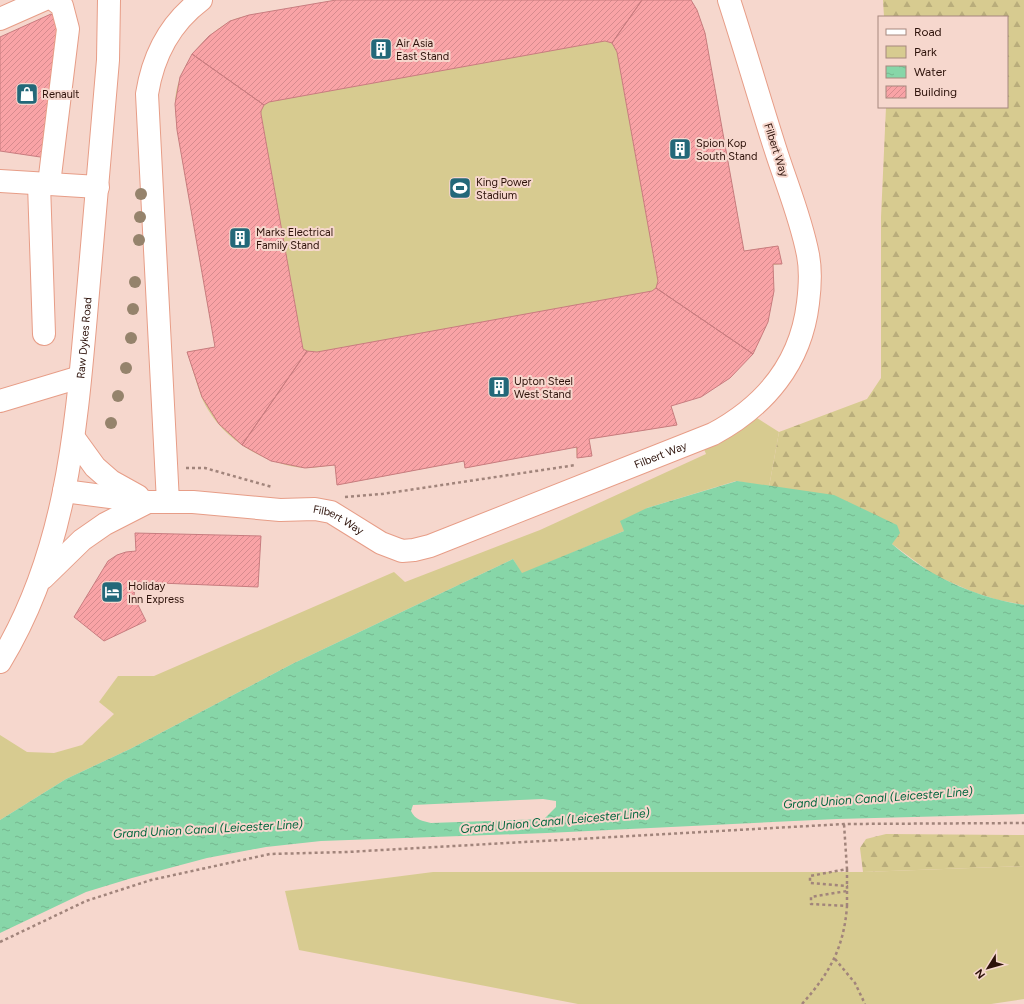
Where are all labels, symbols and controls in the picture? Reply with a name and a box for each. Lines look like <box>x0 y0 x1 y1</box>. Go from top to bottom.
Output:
legend <box>878 16 1008 108</box>
text: Road <box>914 25 942 39</box>
building icon: Air Asia East Stand <box>368 36 394 62</box>
place label: Air Asia East Stand <box>396 37 449 63</box>
text: Park <box>914 45 937 59</box>
text: Water <box>914 65 946 79</box>
shop icon: Renault <box>14 81 40 107</box>
text: Building <box>914 85 957 99</box>
place label: Renault <box>42 88 79 101</box>
street label: Filbert Way <box>761 122 791 179</box>
building icon: Spion Kop South Stand <box>667 136 693 162</box>
place label: Spion Kop South Stand <box>696 137 757 163</box>
sports icon: King Power Stadium <box>447 175 473 201</box>
place label: King Power Stadium <box>476 176 532 202</box>
building icon: Marks Electrical Family Stand <box>227 225 253 251</box>
place label: Marks Electrical Family Stand <box>256 226 333 252</box>
street label: Raw Dykes Road <box>74 297 94 379</box>
building icon: Upton Steel West Stand <box>486 374 512 400</box>
place label: Upton Steel West Stand <box>514 375 573 401</box>
street label: Filbert Way <box>632 438 689 471</box>
street label: Filbert Way <box>312 502 366 537</box>
hotel icon: Holiday Inn Express <box>99 579 125 605</box>
place label: Holiday Inn Express <box>128 580 184 606</box>
water label: Grand Union Canal (Leicester Line) <box>783 784 973 812</box>
water label: Grand Union Canal (Leicester Line) <box>460 806 650 836</box>
water label: Grand Union Canal (Leicester Line) <box>113 817 303 841</box>
north arrow <box>968 948 1008 988</box>
text: N <box>973 966 988 981</box>

